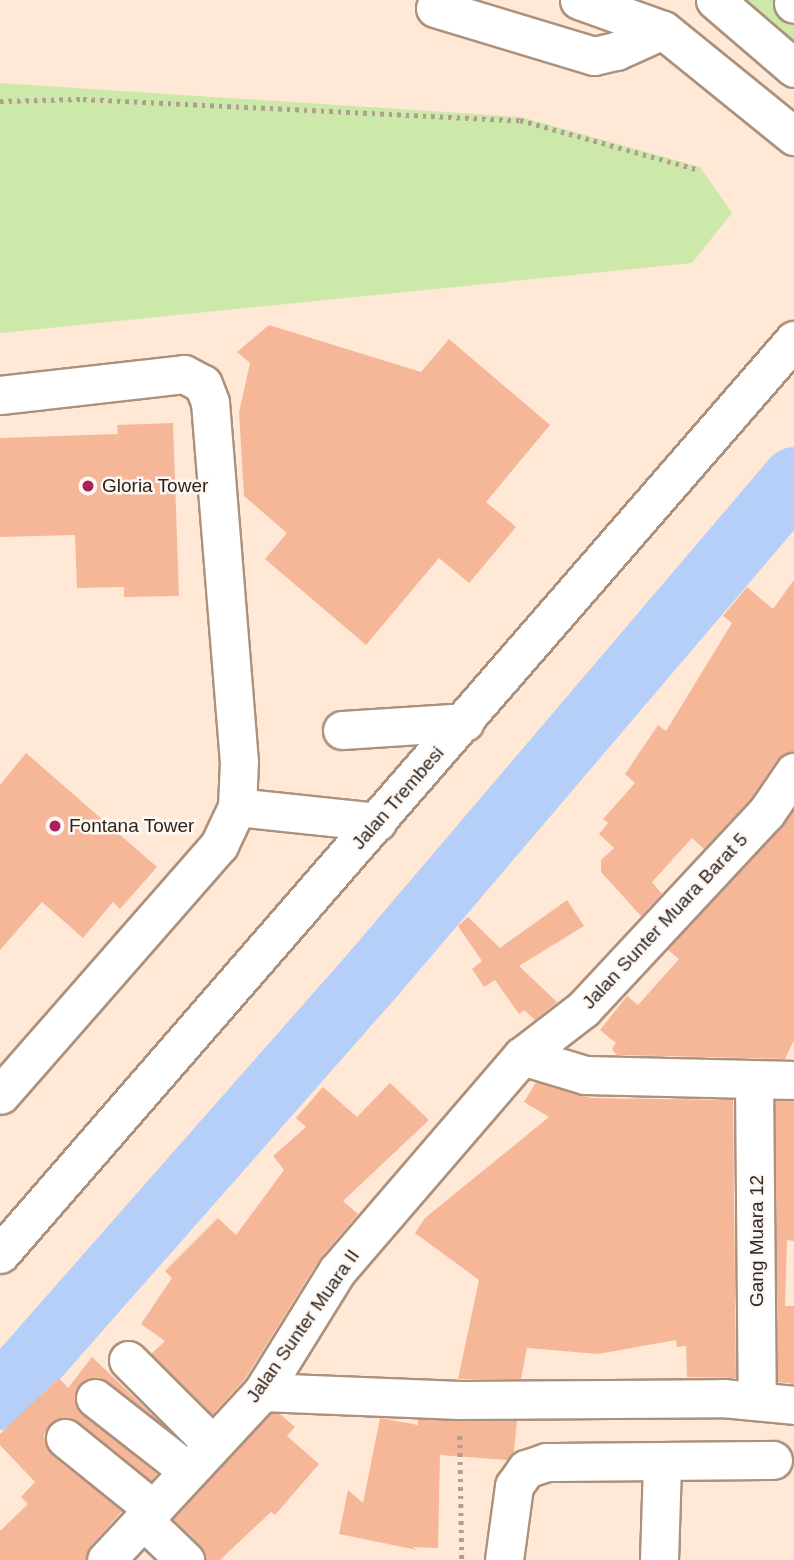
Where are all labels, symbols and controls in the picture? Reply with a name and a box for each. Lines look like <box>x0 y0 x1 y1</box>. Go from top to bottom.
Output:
place label: Gloria Tower <box>102 475 209 497</box>
marker: Gloria Tower <box>80 478 96 494</box>
street label: Jalan Trembesi <box>347 742 449 854</box>
place label: Fontana Tower <box>69 815 195 837</box>
marker: Fontana Tower <box>47 818 63 834</box>
street label: Jalan Sunter Muara Barat 5 <box>577 828 753 1014</box>
street label: Gang Muara 12 <box>746 1175 768 1307</box>
street label: Jalan Sunter Muara II <box>242 1245 364 1407</box>

